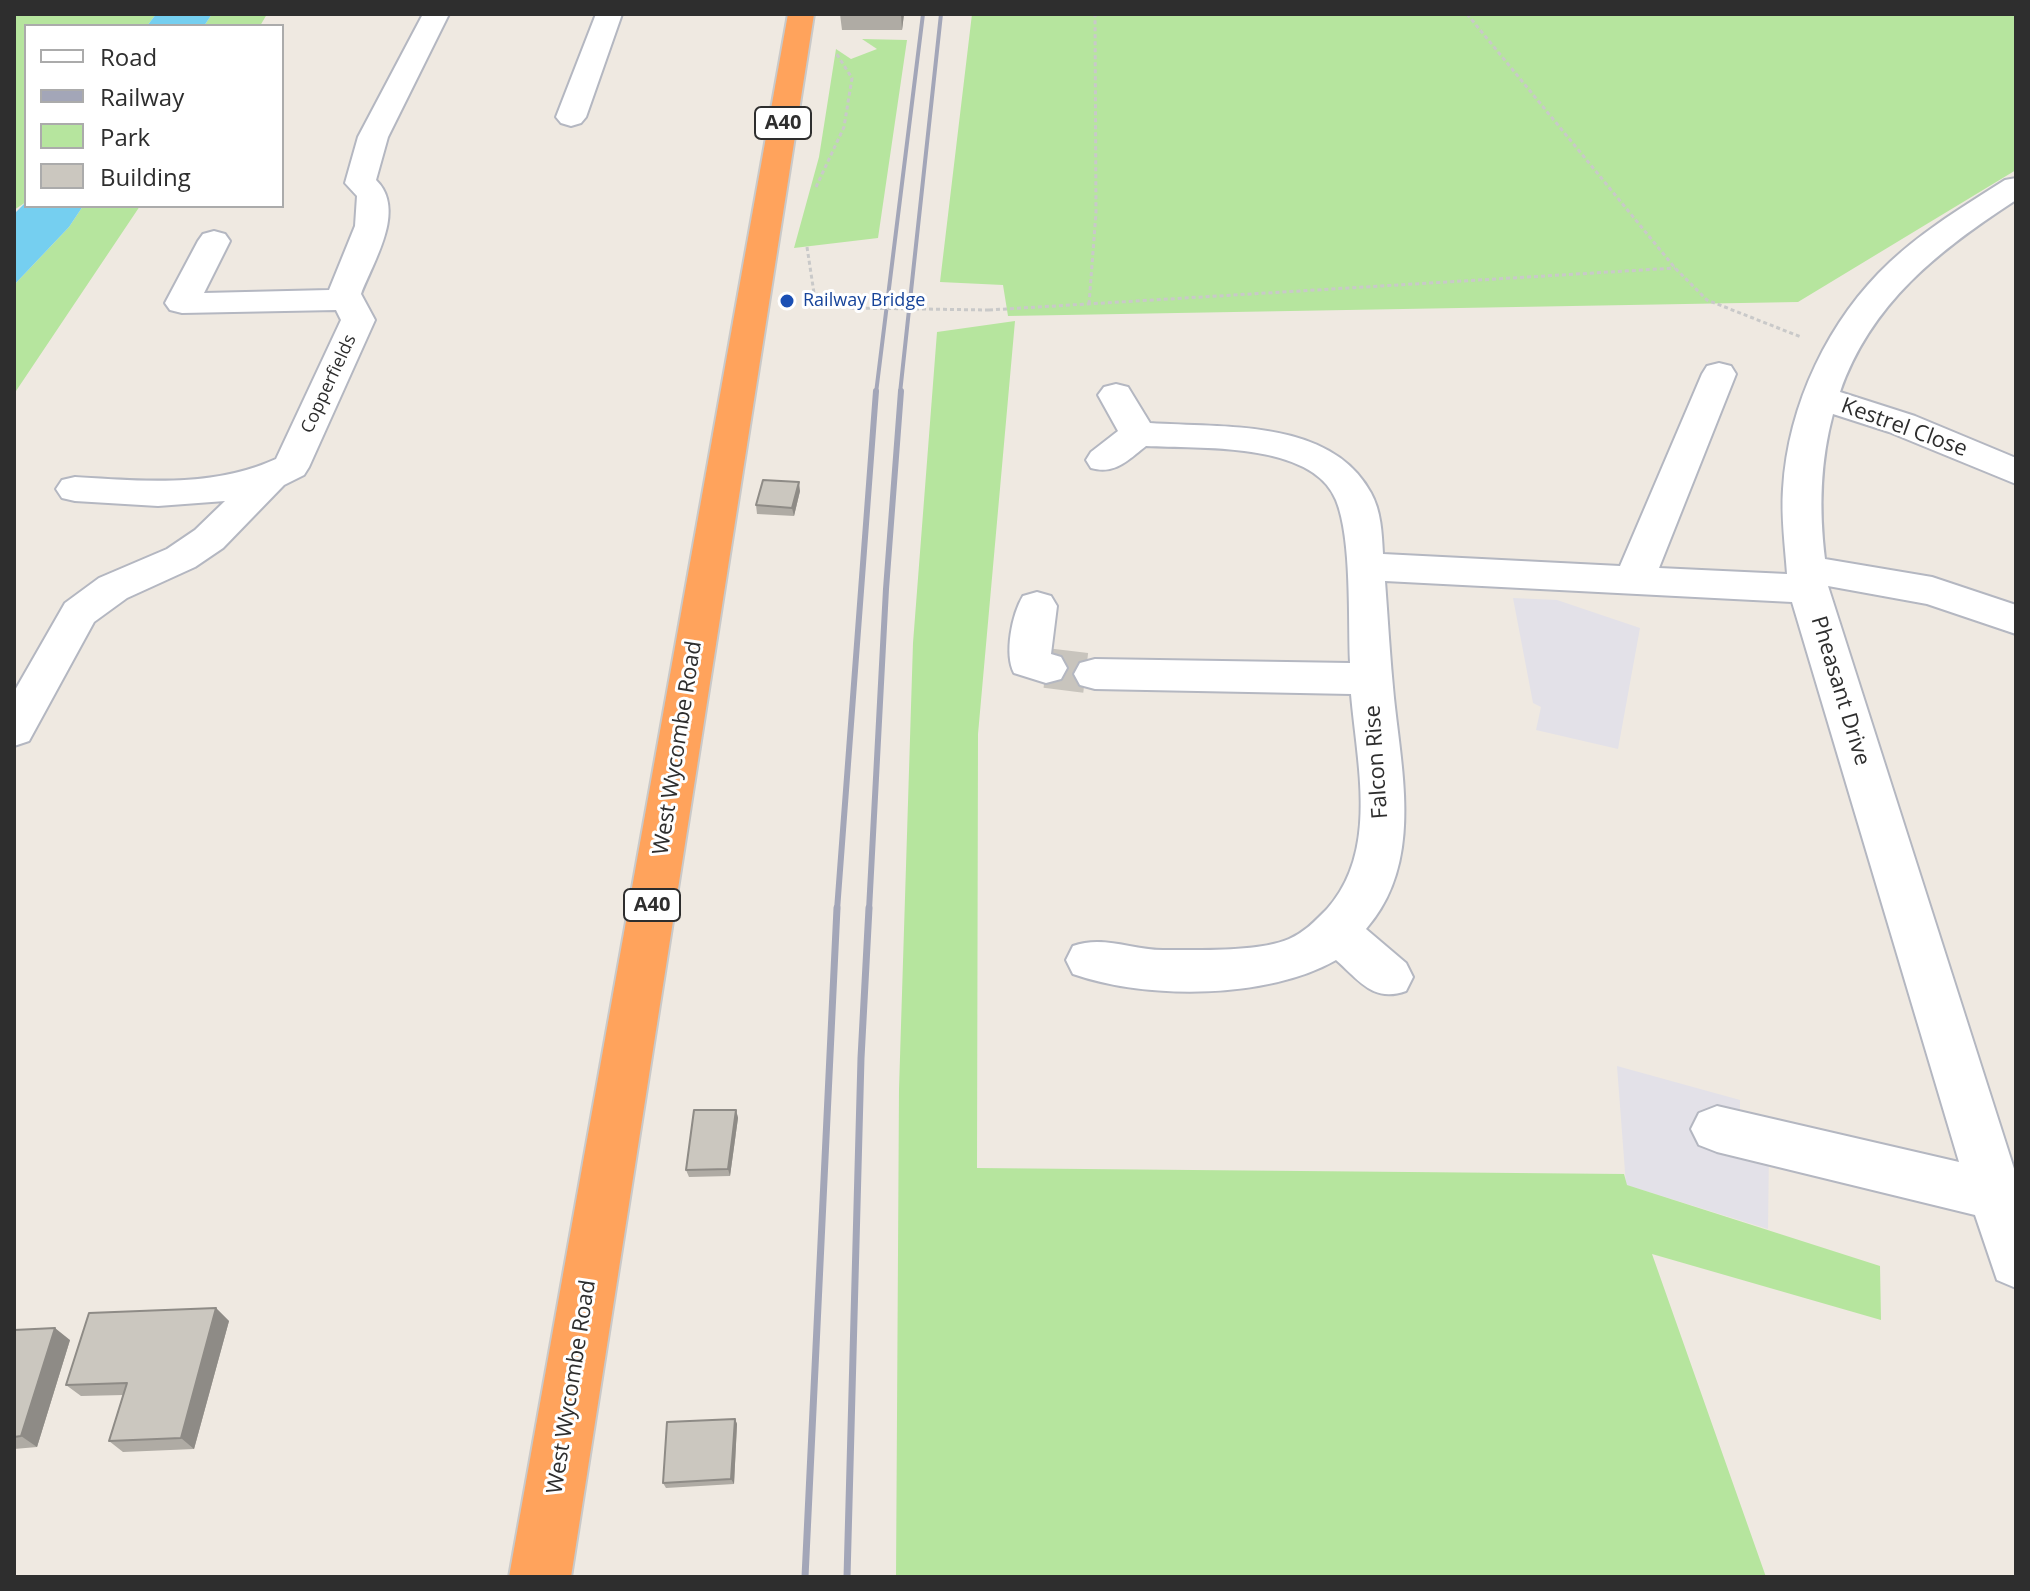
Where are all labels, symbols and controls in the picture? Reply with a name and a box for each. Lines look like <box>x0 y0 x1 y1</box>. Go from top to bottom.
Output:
legend <box>24 24 284 208</box>
text: Road <box>100 40 157 73</box>
text: Railway <box>100 80 184 113</box>
road number: A40 <box>755 107 811 139</box>
text: Park <box>100 120 150 153</box>
text: Building <box>100 160 191 193</box>
place label: Railway Bridge <box>803 290 925 312</box>
marker: Railway Bridge <box>778 292 796 310</box>
street label: Copperfields <box>297 331 361 437</box>
street label: Kestrel Close <box>1837 393 1971 463</box>
street label: Pheasant Drive <box>1805 613 1875 769</box>
street label: West Wycombe Road <box>648 639 708 857</box>
street label: Falcon Rise <box>1360 704 1394 820</box>
road number: A40 <box>624 889 680 921</box>
street label: West Wycombe Road <box>542 1278 602 1496</box>

